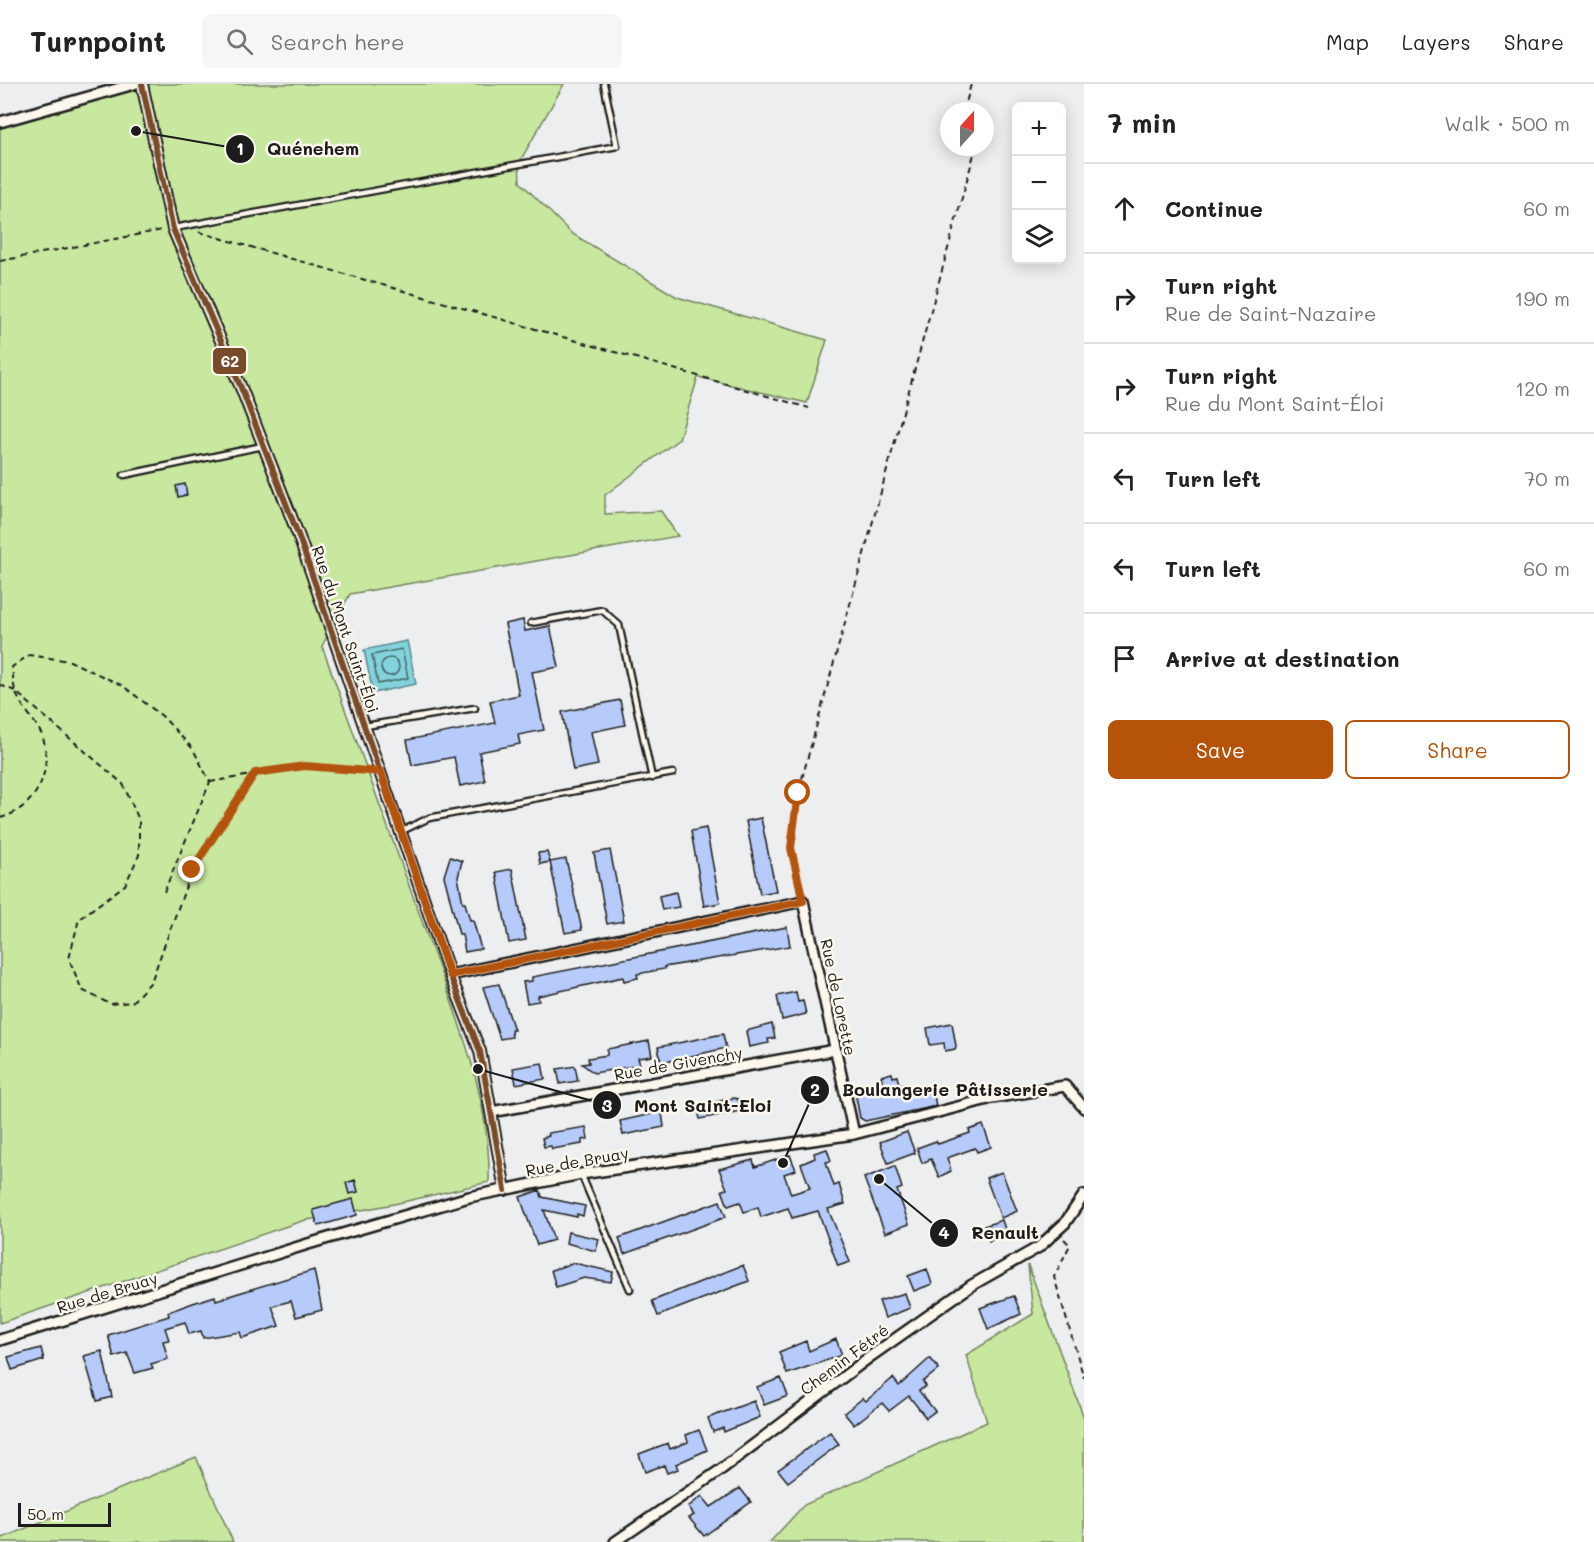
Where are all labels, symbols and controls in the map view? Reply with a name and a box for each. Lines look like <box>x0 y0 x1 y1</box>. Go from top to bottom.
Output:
search box <box>202 14 622 68</box>
text: Turnpoint <box>30 23 166 59</box>
icon: search <box>223 25 256 58</box>
text: Search here <box>271 27 405 56</box>
text: Map <box>1326 28 1369 55</box>
text: Layers <box>1402 28 1471 55</box>
text: Share <box>1504 28 1564 55</box>
north arrow <box>940 102 994 156</box>
map controls <box>1012 102 1066 264</box>
button: + <box>1012 102 1066 156</box>
text: 7 min <box>1108 106 1176 140</box>
text: Walk · 500 m <box>1444 110 1570 136</box>
callout: Quénehem <box>225 131 371 167</box>
text: 1 <box>236 136 244 160</box>
text: Quénehem <box>267 136 359 160</box>
button: − <box>1012 156 1066 210</box>
icon: ahead <box>1108 192 1141 225</box>
text: Continue <box>1165 194 1263 223</box>
text: 60 m <box>1523 195 1570 221</box>
button: layers <box>1012 210 1066 264</box>
text: Turn right <box>1165 271 1277 300</box>
icon: right <box>1108 282 1141 315</box>
text: 190 m <box>1515 285 1570 311</box>
text: Rue de Saint-Nazaire <box>1165 300 1377 326</box>
line badge: 62 <box>212 347 247 375</box>
text: 62 <box>221 350 239 371</box>
text: Turn right <box>1165 361 1277 390</box>
icon: right <box>1108 372 1141 405</box>
text: 120 m <box>1515 375 1570 401</box>
text: Rue du Mont Saint-Éloi <box>1165 390 1384 416</box>
icon: left <box>1108 462 1141 495</box>
text: Turn left <box>1165 464 1261 493</box>
text: 70 m <box>1524 465 1570 491</box>
street label: Rue du Mont Saint-Éloi <box>308 543 384 715</box>
icon: left <box>1108 552 1141 585</box>
text: Turn left <box>1165 554 1261 583</box>
text: 60 m <box>1523 555 1570 581</box>
icon: arrive <box>1108 642 1141 675</box>
text: Arrive at destination <box>1165 644 1400 673</box>
button: Save <box>1108 720 1333 779</box>
button: Share <box>1345 720 1570 779</box>
route start <box>784 779 810 805</box>
route end <box>178 856 204 882</box>
street label: Rue de Lorette <box>816 937 862 1057</box>
street label: Rue de Givenchy <box>612 1041 744 1085</box>
callout: Boulangerie Pâtisserie <box>800 1072 1060 1108</box>
text: 2 <box>810 1077 820 1101</box>
text: Boulangerie Pâtisserie <box>842 1077 1048 1101</box>
callout: Mont Saint-Eloi <box>592 1087 784 1123</box>
text: 3 <box>602 1093 613 1117</box>
text: Mont Saint-Eloi <box>634 1093 772 1117</box>
street label: Rue de Bruay <box>524 1142 630 1180</box>
callout: Renault <box>929 1215 1051 1251</box>
text: 4 <box>938 1220 950 1244</box>
text: Renault <box>971 1220 1039 1244</box>
street label: Rue de Bruay <box>54 1267 160 1317</box>
street label: Chemin Fétré <box>795 1319 893 1399</box>
scale bar <box>18 1500 111 1528</box>
text: 50 m <box>27 1503 64 1524</box>

